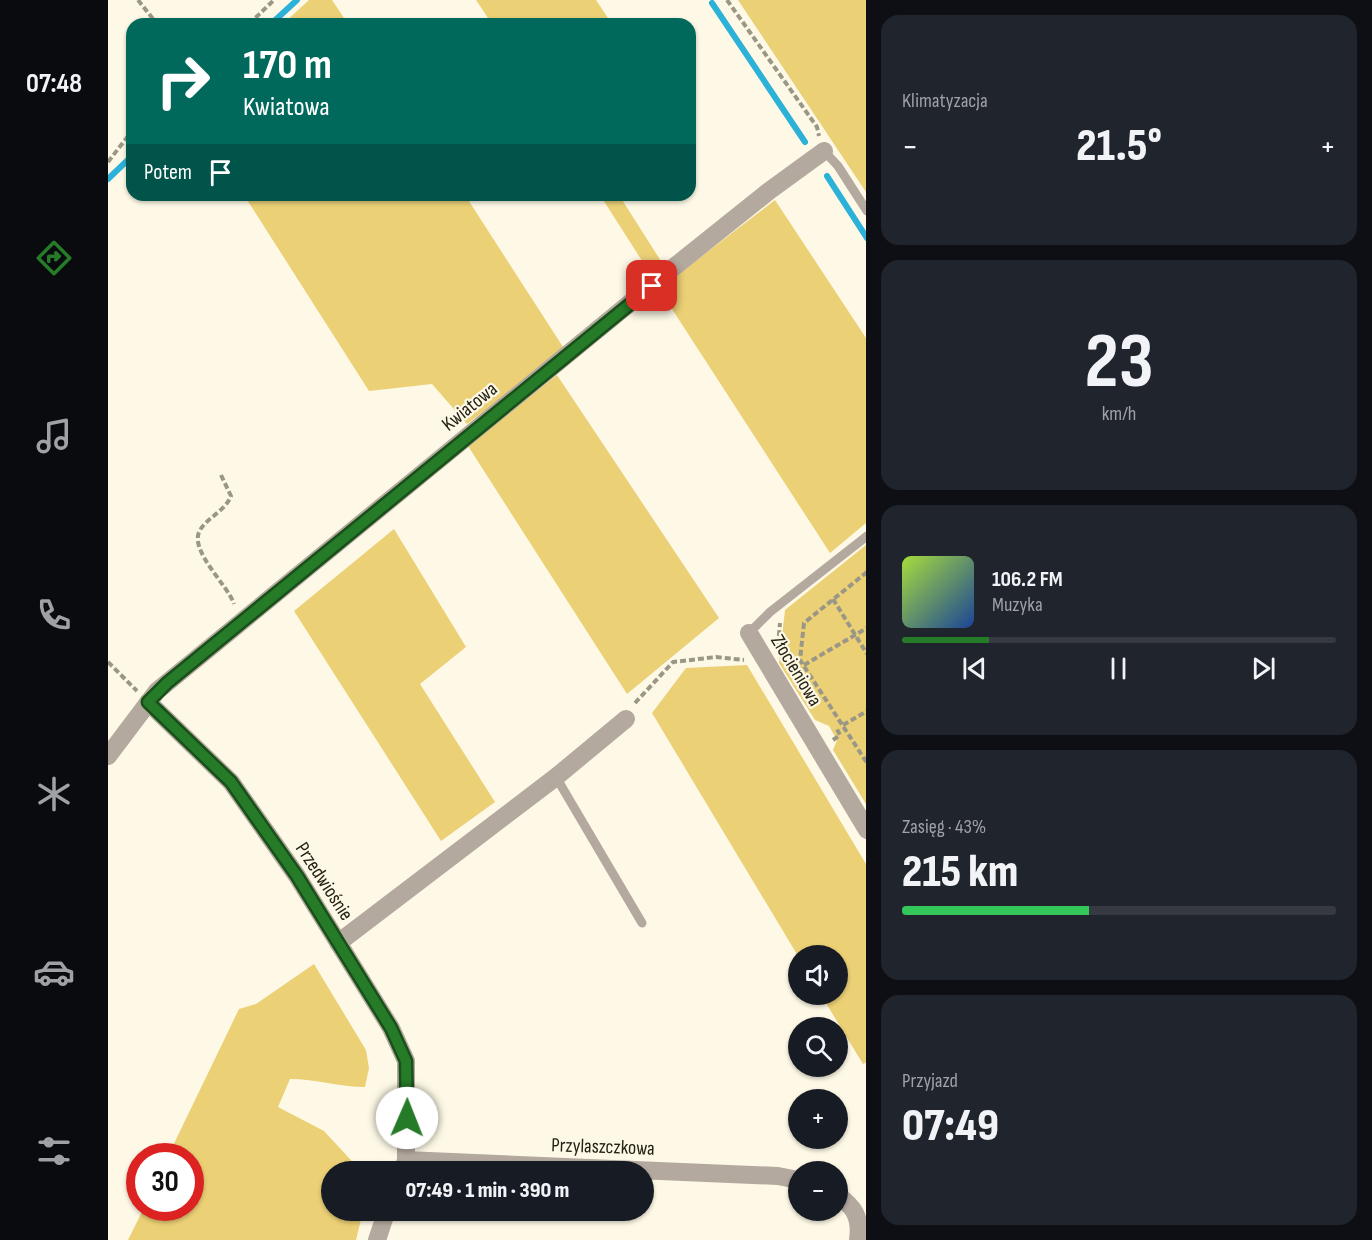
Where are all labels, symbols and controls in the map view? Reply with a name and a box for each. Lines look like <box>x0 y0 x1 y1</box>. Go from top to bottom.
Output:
text: 170 m <box>243 40 332 91</box>
icon: right <box>144 42 222 120</box>
text: 07:48 <box>26 68 82 100</box>
text: Klimatyzacja <box>902 89 988 113</box>
text: Kwiatowa <box>243 91 330 123</box>
text: 21.5° <box>1076 119 1162 174</box>
text: − <box>902 127 918 167</box>
text: + <box>1320 127 1336 167</box>
icon: arrive <box>204 156 237 189</box>
text: Potem <box>144 159 192 186</box>
icon: directions <box>33 237 75 279</box>
pin <box>626 260 677 311</box>
icon: arrive <box>635 269 668 302</box>
text: 23 <box>1084 316 1154 409</box>
street label: Kwiatowa <box>437 377 502 436</box>
text: km/h <box>1102 402 1136 426</box>
icon: music <box>33 415 75 457</box>
text: 106.2 FM <box>992 566 1063 593</box>
text: Muzyka <box>992 593 1043 617</box>
icon: phone <box>33 594 75 636</box>
street label: Złocieniowa <box>765 630 827 711</box>
icon: previous <box>958 652 991 685</box>
icon: pause <box>1102 652 1135 685</box>
icon: next <box>1247 652 1280 685</box>
icon: climate <box>33 773 75 815</box>
text: Zasięg · 43% <box>902 815 986 839</box>
street label: Przedwiośnie <box>290 838 358 925</box>
text: 215 km <box>902 845 1018 900</box>
map controls <box>788 945 848 1221</box>
button: sound <box>788 945 848 1005</box>
icon: car <box>33 951 75 993</box>
button: search <box>788 1017 848 1077</box>
text: Przyjazd <box>902 1069 958 1093</box>
position arrow <box>375 1086 439 1150</box>
button: + <box>788 1089 848 1149</box>
text: 07:49 <box>902 1099 999 1154</box>
icon: filters <box>33 1130 75 1172</box>
street label: Przylaszczkowa <box>551 1133 655 1161</box>
speed limit sign: 30 <box>126 1143 204 1221</box>
button: − <box>788 1161 848 1221</box>
text: 07:49 · 1 min · 390 m <box>406 1177 569 1204</box>

